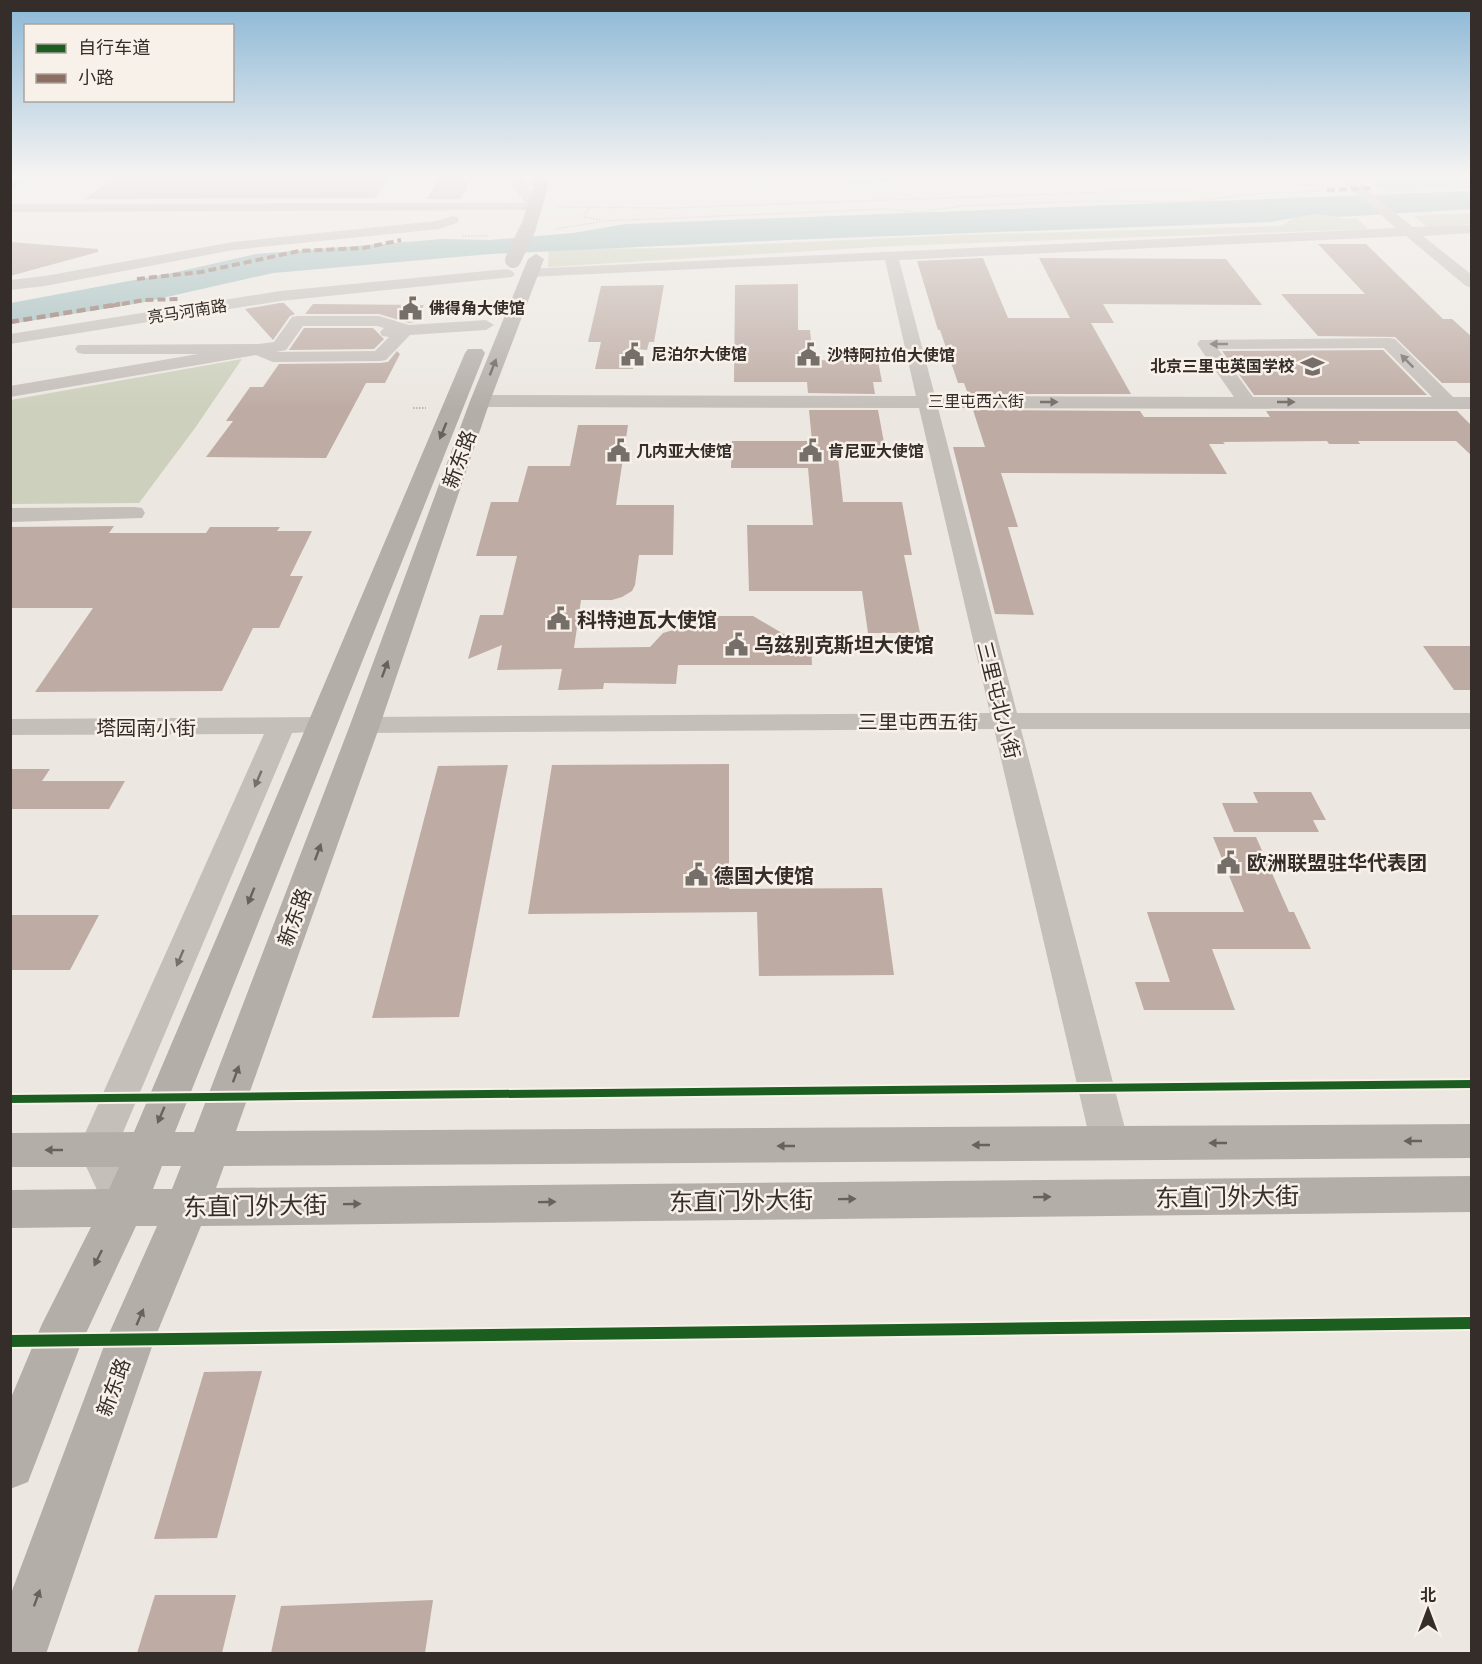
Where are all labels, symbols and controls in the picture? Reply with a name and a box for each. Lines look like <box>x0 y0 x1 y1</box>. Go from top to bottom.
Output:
legend <box>24 24 234 102</box>
text: 自行车道 <box>78 35 150 59</box>
text: 小路 <box>78 65 114 89</box>
street label: 亮马河南路 <box>146 294 228 328</box>
public building icon: 佛得角大使馆 <box>398 295 424 321</box>
place label: 佛得角大使馆 <box>429 297 525 319</box>
one-way arrow <box>1210 339 1229 349</box>
public building icon: 尼泊尔大使馆 <box>620 341 646 367</box>
public building icon: 沙特阿拉伯大使馆 <box>796 342 822 368</box>
place label: 尼泊尔大使馆 <box>651 343 747 365</box>
place label: 沙特阿拉伯大使馆 <box>827 344 955 366</box>
school or university icon: 北京三里屯英国学校 <box>1299 353 1325 379</box>
place label: 北京三里屯英国学校 <box>1150 355 1295 377</box>
one-way arrow <box>1400 355 1414 369</box>
one-way arrow <box>488 357 498 375</box>
street label: 三里屯西六街 <box>928 390 1024 412</box>
one-way arrow <box>1040 397 1059 407</box>
one-way arrow <box>1277 397 1296 407</box>
one-way arrow <box>438 422 448 440</box>
street label: 新东路 <box>436 426 482 492</box>
public building icon: 几内亚大使馆 <box>605 438 631 464</box>
public building icon: 肯尼亚大使馆 <box>797 438 823 464</box>
place label: 几内亚大使馆 <box>636 440 732 462</box>
place label: 肯尼亚大使馆 <box>828 440 924 462</box>
public building icon: 科特迪瓦大使馆 <box>546 606 572 632</box>
place label: 科特迪瓦大使馆 <box>577 606 717 633</box>
public building icon: 乌兹别克斯坦大使馆 <box>723 631 749 657</box>
place label: 乌兹别克斯坦大使馆 <box>754 631 934 658</box>
street label: 三里屯北小街 <box>971 639 1027 761</box>
one-way arrow <box>380 660 390 678</box>
street label: 三里屯西五街 <box>858 708 978 735</box>
street label: 塔园南小街 <box>96 714 196 741</box>
one-way arrow <box>253 771 262 788</box>
one-way arrow <box>314 843 323 861</box>
public building icon: 欧洲联盟驻华代表团 <box>1216 849 1242 875</box>
place label: 欧洲联盟驻华代表团 <box>1247 849 1427 876</box>
public building icon: 德国大使馆 <box>683 862 709 888</box>
place label: 德国大使馆 <box>714 862 814 889</box>
street label: 新东路 <box>271 884 317 950</box>
one-way arrow <box>246 887 255 905</box>
one-way arrow <box>176 950 185 967</box>
one-way arrow <box>232 1065 242 1083</box>
one-way arrow <box>156 1107 166 1125</box>
one-way arrow <box>1404 1137 1423 1146</box>
one-way arrow <box>1209 1138 1228 1148</box>
one-way arrow <box>972 1140 991 1150</box>
one-way arrow <box>777 1141 796 1151</box>
one-way arrow <box>44 1145 63 1155</box>
street label: 东直门外大街 <box>1155 1178 1299 1214</box>
street label: 东直门外大街 <box>669 1182 813 1218</box>
street label: 东直门外大街 <box>183 1187 327 1223</box>
one-way arrow <box>1032 1193 1051 1202</box>
one-way arrow <box>837 1194 856 1204</box>
one-way arrow <box>537 1197 556 1207</box>
one-way arrow <box>342 1199 361 1209</box>
one-way arrow <box>94 1250 103 1267</box>
one-way arrow <box>136 1308 145 1326</box>
street label: 新东路 <box>90 1354 136 1420</box>
north arrow <box>1398 1580 1458 1640</box>
text: 北 <box>1420 1584 1436 1606</box>
one-way arrow <box>32 1589 42 1607</box>

